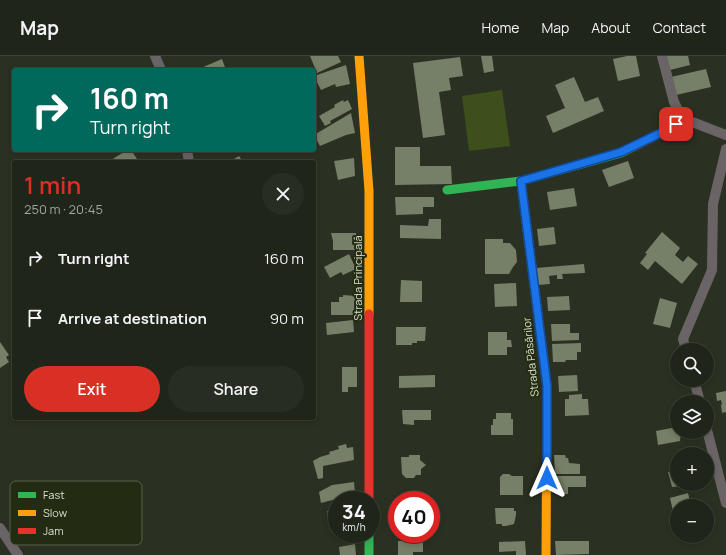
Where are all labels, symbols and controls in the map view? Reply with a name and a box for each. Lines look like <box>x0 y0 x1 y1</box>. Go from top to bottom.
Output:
text: Map <box>20 15 59 41</box>
text: Home <box>482 18 519 37</box>
text: Map <box>541 18 569 37</box>
text: About <box>591 18 631 37</box>
text: Contact <box>653 18 706 37</box>
text: 160 m <box>90 79 169 117</box>
icon: right <box>24 84 76 136</box>
pin <box>659 107 693 141</box>
icon: arrive <box>665 113 687 135</box>
text: Turn right <box>90 115 171 139</box>
text: 1 min <box>24 168 81 201</box>
button: close <box>262 173 304 215</box>
text: 250 m · 20:45 <box>24 200 103 218</box>
street label: Strada Principală <box>350 235 365 321</box>
icon: right <box>24 247 46 269</box>
text: Turn right <box>58 248 129 269</box>
text: 160 m <box>264 248 304 269</box>
icon: arrive <box>24 307 46 329</box>
text: Arrive at destination <box>58 308 207 329</box>
text: 90 m <box>270 308 304 329</box>
street label: Strada Păsărilor <box>518 316 542 397</box>
map controls <box>670 343 714 543</box>
button: search <box>670 343 714 387</box>
button: Exit <box>24 366 160 412</box>
button: Share <box>168 366 304 412</box>
button: layers <box>670 395 714 439</box>
button: + <box>670 447 714 491</box>
position arrow <box>526 457 568 499</box>
legend <box>10 481 142 545</box>
text: Fast <box>43 487 65 502</box>
speed limit sign: 40 <box>388 491 440 543</box>
text: 34 <box>342 498 366 525</box>
button: − <box>670 499 714 543</box>
text: Slow <box>43 505 68 520</box>
text: km/h <box>342 520 366 534</box>
text: Jam <box>43 523 64 538</box>

